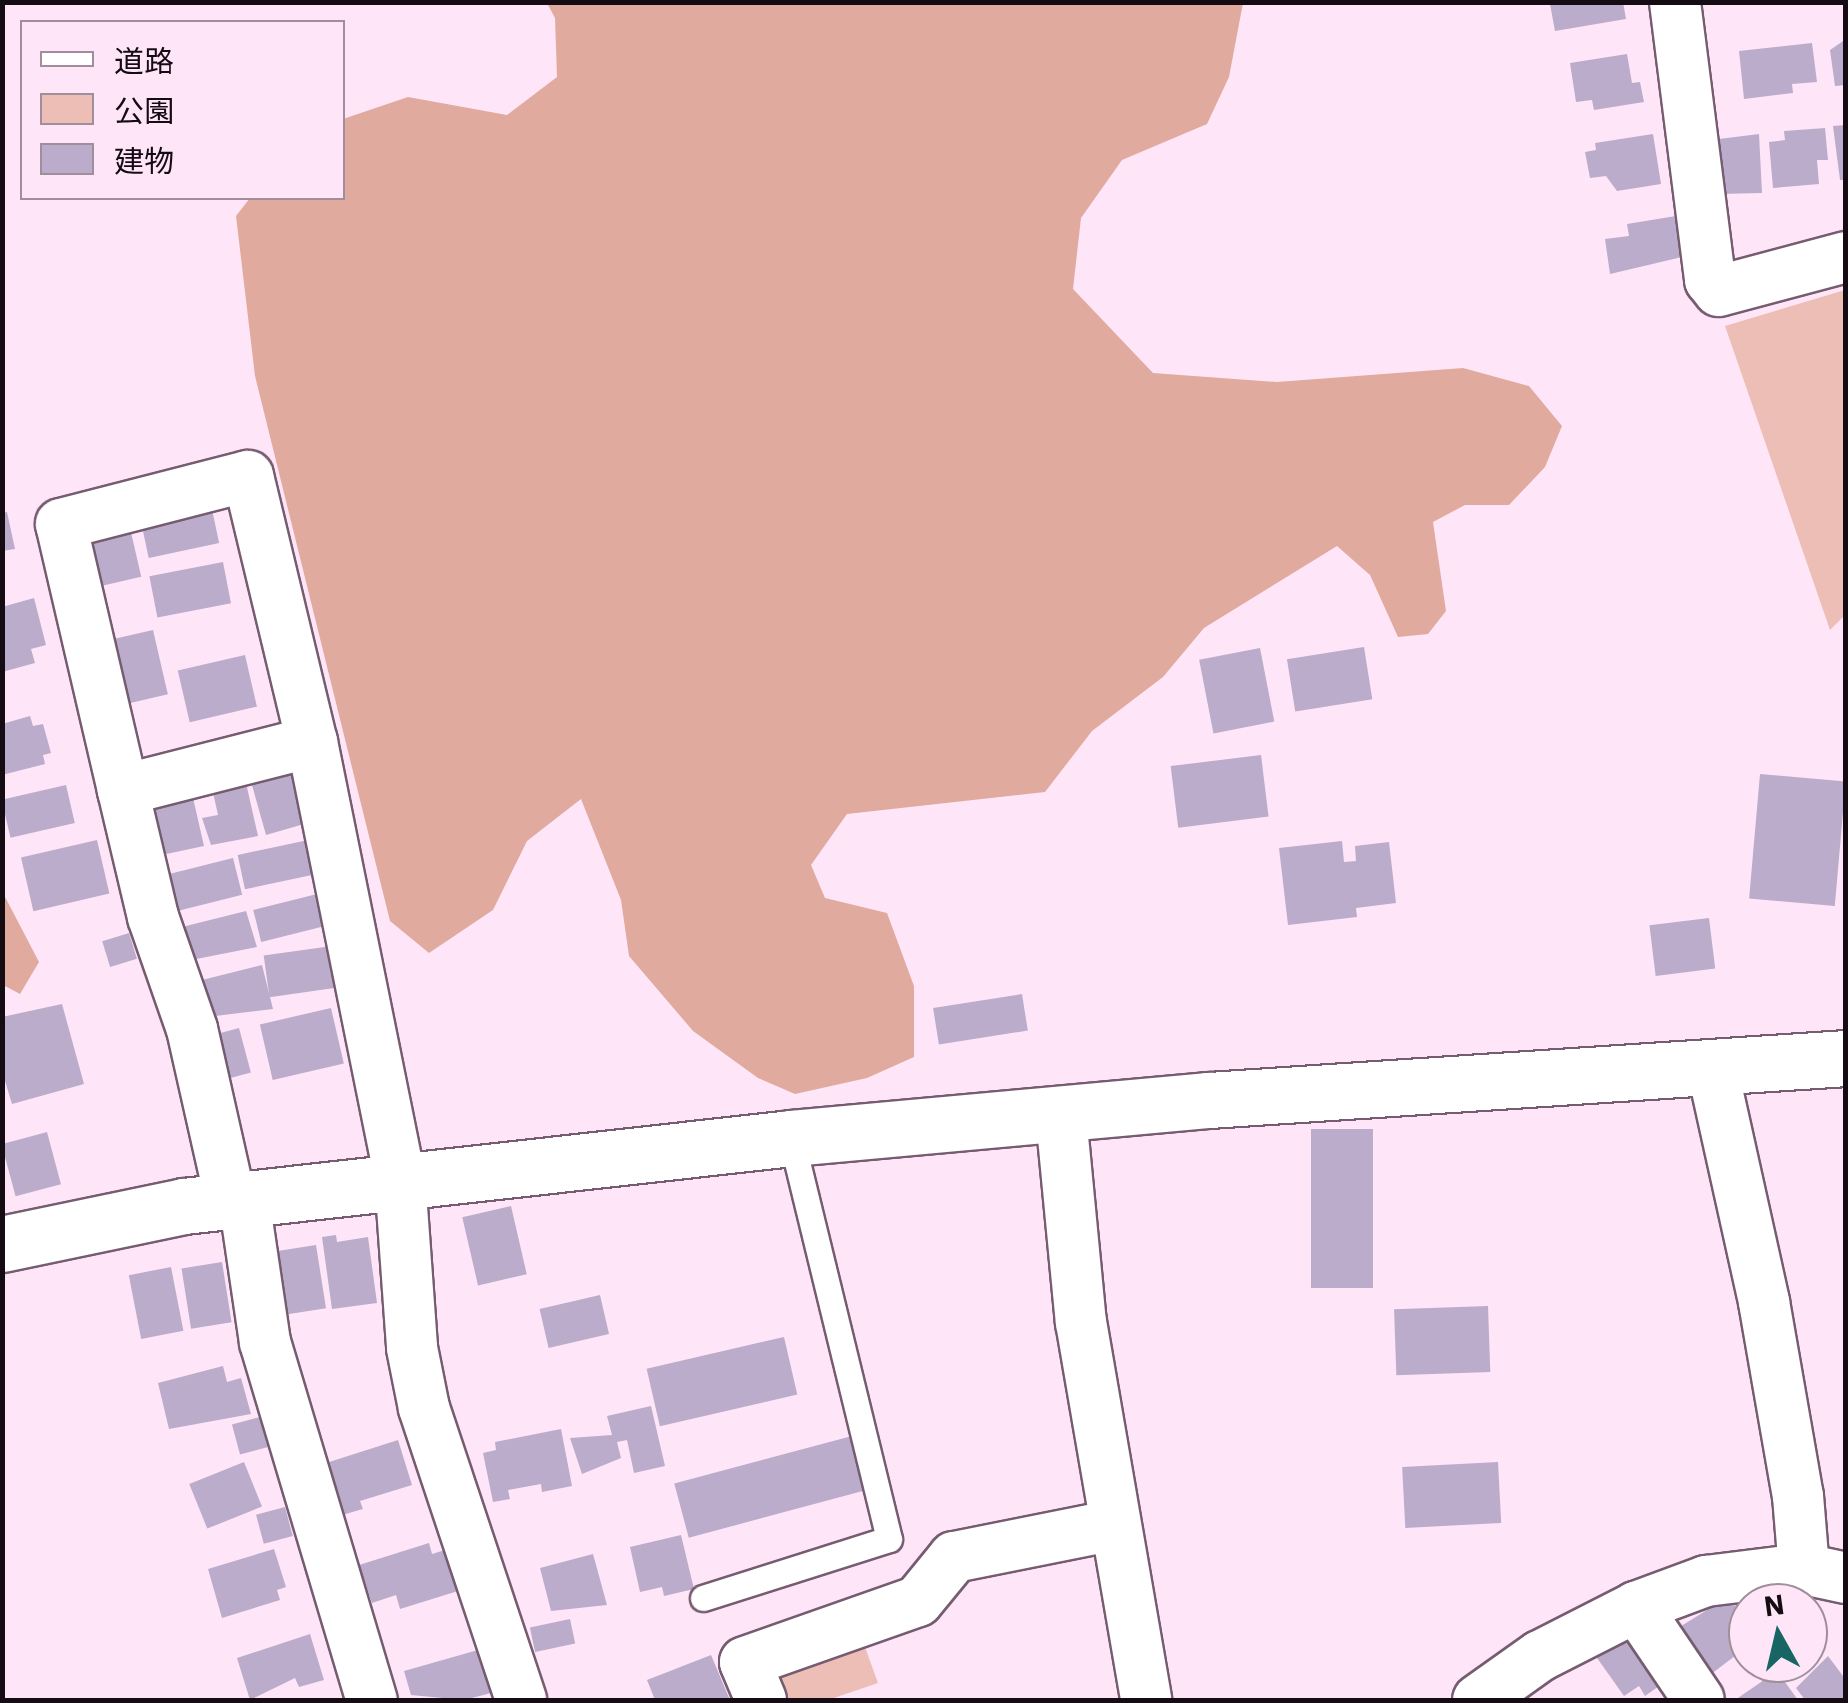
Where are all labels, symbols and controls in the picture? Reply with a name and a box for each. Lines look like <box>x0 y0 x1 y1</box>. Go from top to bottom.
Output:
legend <box>20 20 345 200</box>
text: 道路 <box>114 41 174 80</box>
text: 公園 <box>114 91 174 130</box>
text: 建物 <box>114 141 174 180</box>
north arrow <box>1728 1583 1828 1683</box>
text: N <box>1761 1585 1787 1625</box>

